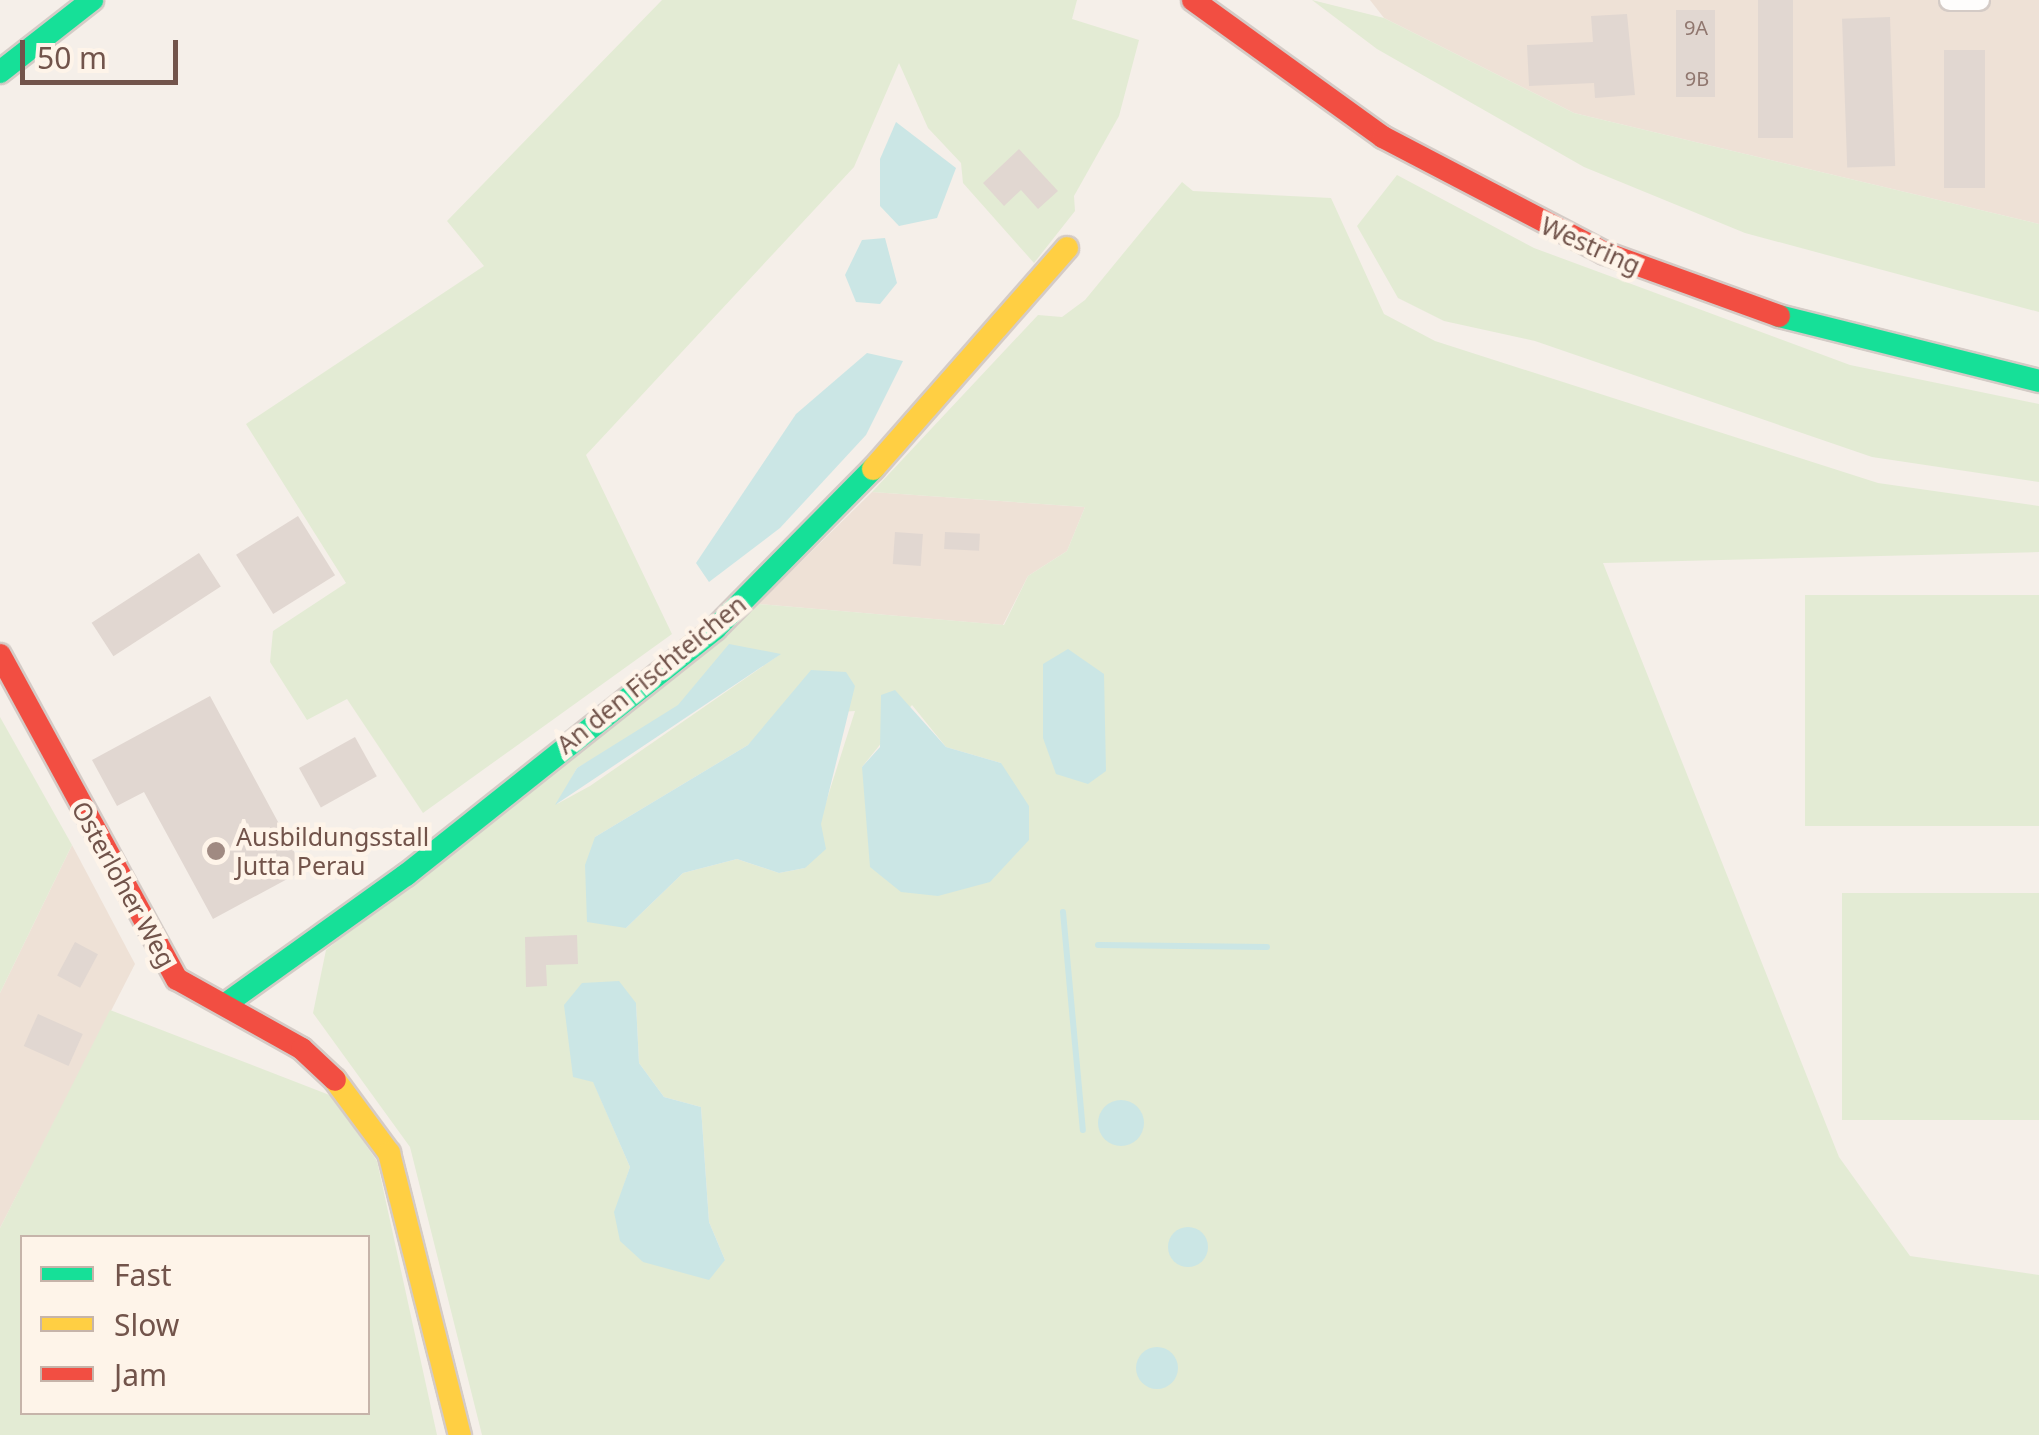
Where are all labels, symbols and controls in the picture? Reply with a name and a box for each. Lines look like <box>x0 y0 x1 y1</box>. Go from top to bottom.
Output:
house number: 9A <box>1684 15 1708 39</box>
scale bar <box>25 20 182 82</box>
text: 50 m <box>37 37 107 78</box>
house number: 9B <box>1685 66 1709 90</box>
street label: Westring <box>1537 210 1645 280</box>
street label: An den Fischteichen <box>550 588 752 760</box>
street label: Osterloher Weg <box>66 796 182 972</box>
place label: Ausbildungsstall Jutta Perau <box>236 822 429 881</box>
marker: Ausbildungsstall Jutta Perau <box>205 840 227 862</box>
legend <box>20 1235 370 1415</box>
text: Fast <box>114 1254 172 1295</box>
text: Slow <box>114 1304 179 1345</box>
text: Jam <box>114 1354 167 1395</box>

